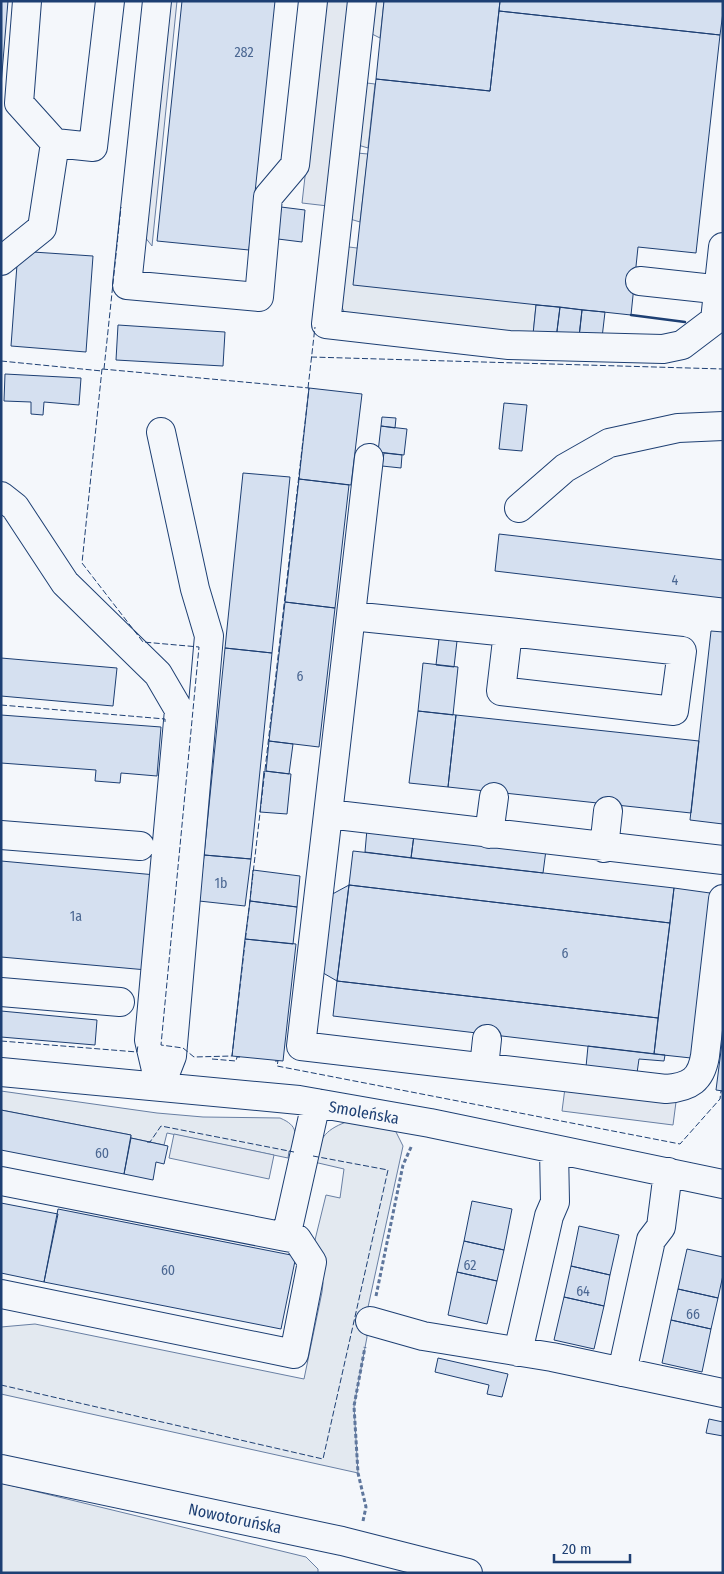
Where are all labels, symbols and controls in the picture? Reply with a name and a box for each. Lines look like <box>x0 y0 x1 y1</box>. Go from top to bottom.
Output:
house number: 282 <box>234 44 254 61</box>
house number: 4 <box>672 572 679 589</box>
house number: 6 <box>297 668 304 685</box>
house number: 1b <box>215 875 227 892</box>
house number: 1a <box>70 908 82 925</box>
house number: 6 <box>562 945 569 962</box>
street label: Smoleńska <box>327 1097 401 1128</box>
house number: 60 <box>95 1145 109 1162</box>
house number: 62 <box>464 1257 477 1274</box>
house number: 60 <box>161 1262 175 1279</box>
house number: 64 <box>576 1283 590 1300</box>
house number: 66 <box>686 1306 700 1323</box>
street label: Nowotoruńska <box>187 1499 283 1538</box>
scale bar <box>554 1532 630 1564</box>
text: 20 m <box>562 1540 592 1558</box>

